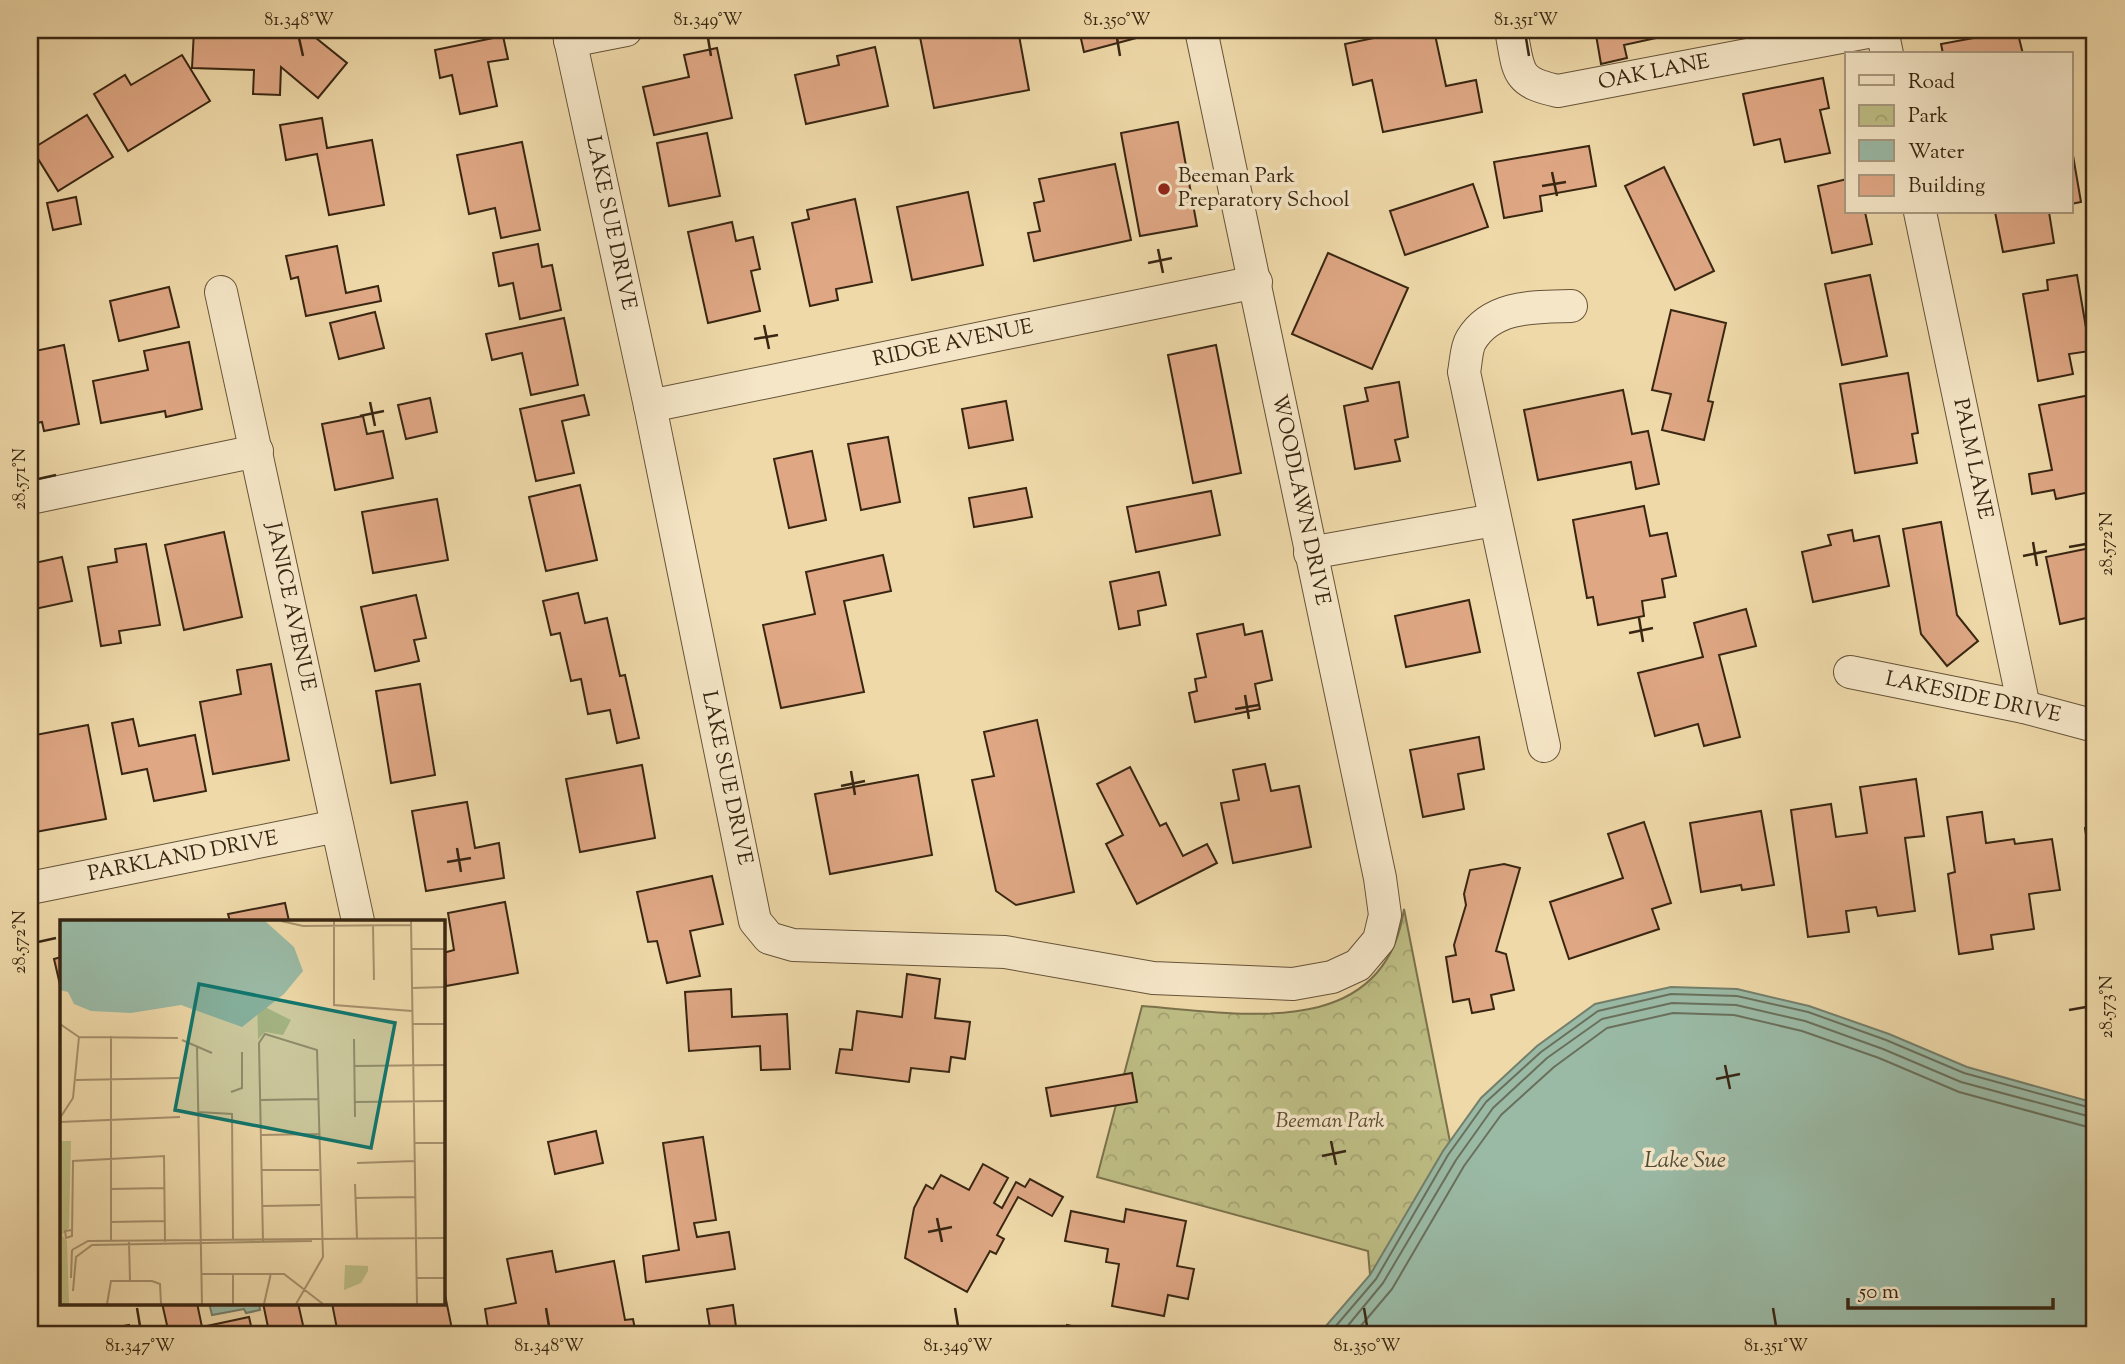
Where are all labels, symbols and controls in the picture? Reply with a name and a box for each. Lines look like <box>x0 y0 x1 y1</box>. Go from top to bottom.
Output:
text: 81.348°W <box>264 8 334 34</box>
text: 81.349°W <box>674 8 742 34</box>
text: 81.350°W <box>1084 8 1150 34</box>
text: 81.351°W <box>1494 8 1558 34</box>
street label: OAK LANE <box>1596 47 1713 98</box>
legend <box>1845 52 2072 214</box>
text: Road <box>1908 68 1955 98</box>
text: Park <box>1908 102 1949 132</box>
street label: LAKE SUE DRIVE <box>577 133 643 313</box>
text: Water <box>1908 138 1965 168</box>
place label: Beeman Park Preparatory School <box>1178 162 1350 216</box>
text: Building <box>1908 172 1985 202</box>
marker: Beeman Park Preparatory School <box>1156 181 1172 197</box>
street label: RIDGE AVENUE <box>870 312 1036 376</box>
street label: WOODLAWN DRIVE <box>1263 392 1337 609</box>
street label: PALM LANE <box>1945 396 1999 522</box>
text: 28.571°N <box>8 448 34 510</box>
text: 28.572°N <box>2095 512 2121 576</box>
street label: JANICE AVENUE <box>257 519 323 694</box>
street label: LAKESIDE DRIVE <box>1882 665 2064 731</box>
street label: LAKE SUE DRIVE <box>693 688 759 868</box>
street label: PARKLAND DRIVE <box>85 824 281 890</box>
text: 28.572°N <box>8 910 34 974</box>
inset map <box>60 920 444 1304</box>
text: 28.573°N <box>2095 975 2121 1039</box>
park label: Beeman Park <box>1275 1107 1385 1137</box>
water label: Lake Sue <box>1644 1145 1726 1178</box>
scale bar <box>1848 1266 2053 1310</box>
text: 50 m <box>1858 1278 1899 1308</box>
text: 81.347°W <box>105 1334 175 1360</box>
text: 81.348°W <box>514 1334 584 1360</box>
text: 81.349°W <box>924 1334 992 1360</box>
text: 81.350°W <box>1334 1334 1400 1360</box>
text: 81.351°W <box>1744 1334 1808 1360</box>

